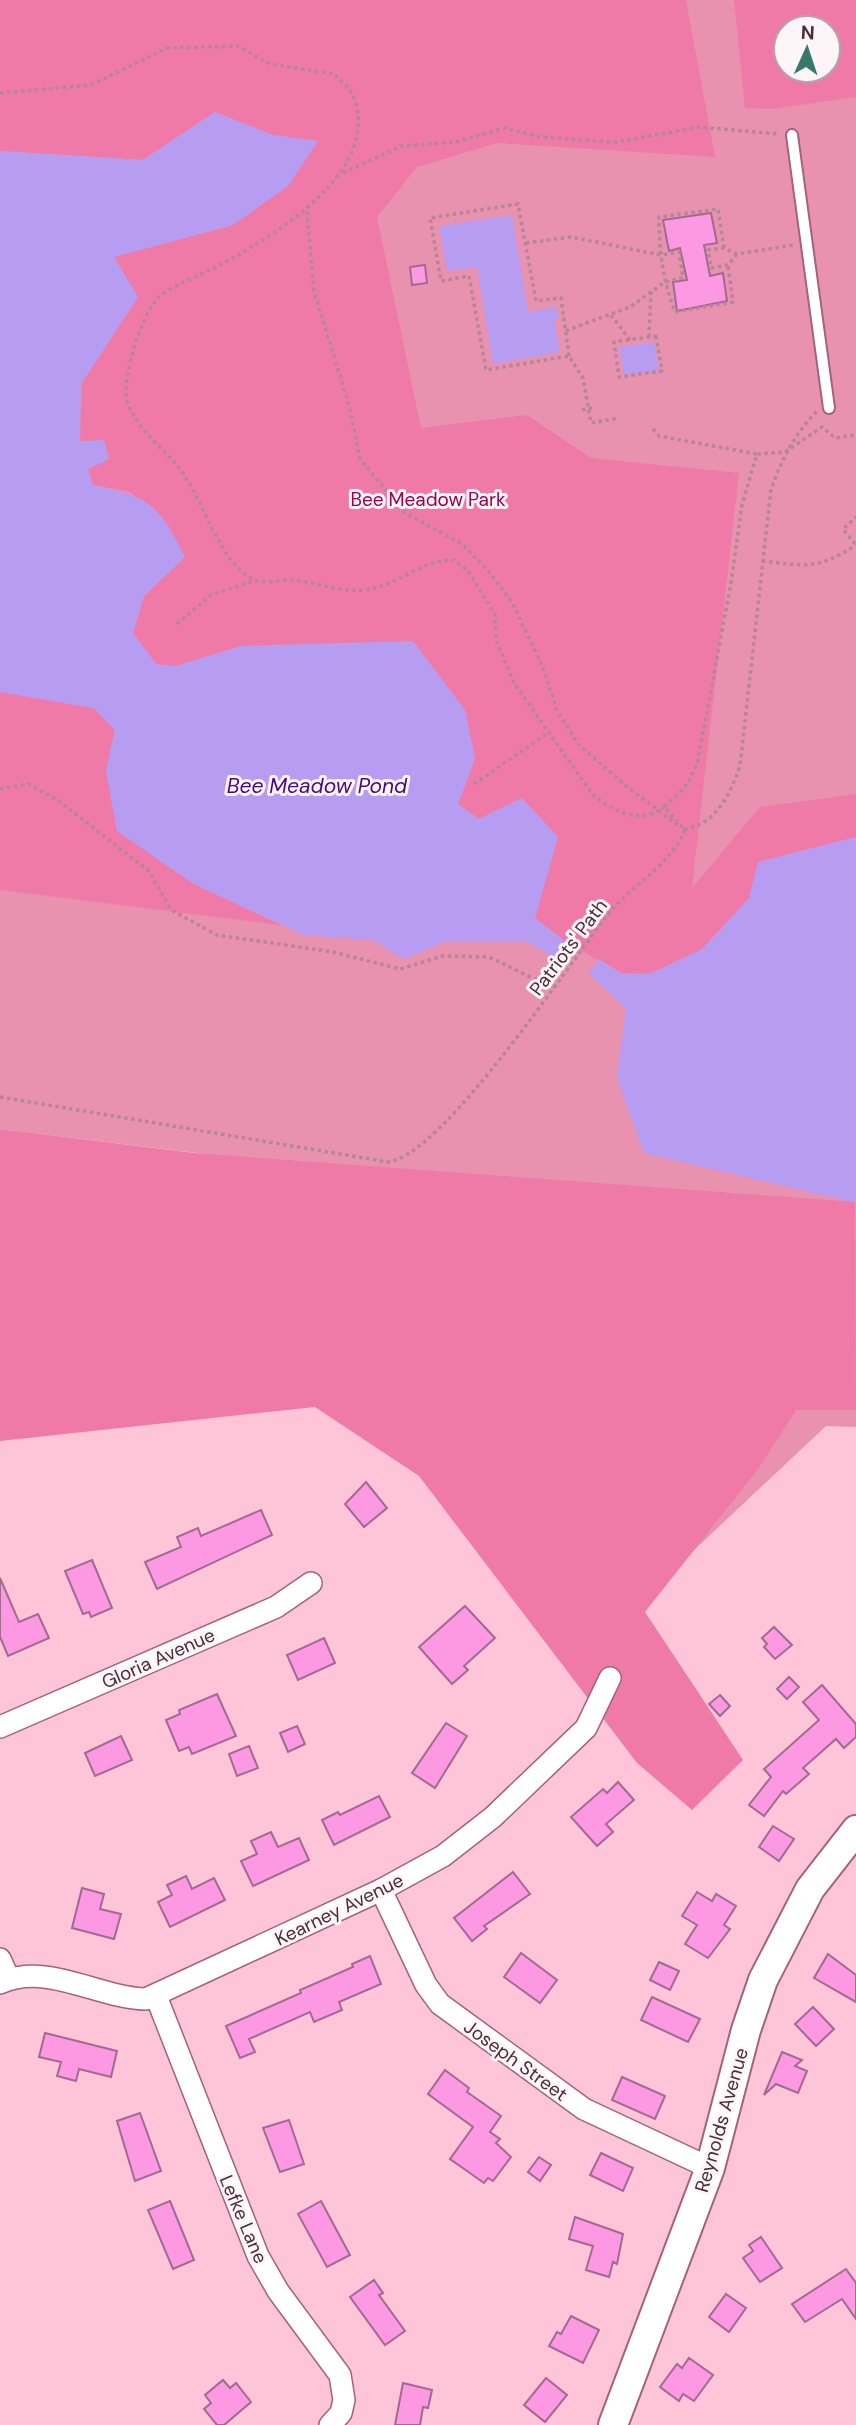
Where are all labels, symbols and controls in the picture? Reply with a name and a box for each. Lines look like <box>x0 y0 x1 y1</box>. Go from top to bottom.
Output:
north arrow <box>772 14 842 84</box>
text: N <box>800 20 815 45</box>
park label: Bee Meadow Park <box>350 487 506 512</box>
water label: Bee Meadow Pond <box>227 772 408 800</box>
street label: Patriots' Path <box>524 894 613 1001</box>
street label: Gloria Avenue <box>98 1622 219 1695</box>
street label: Kearney Avenue <box>271 1867 408 1951</box>
street label: Joseph Street <box>459 2014 573 2107</box>
street label: Reynolds Avenue <box>689 2045 754 2195</box>
street label: Lefke Lane <box>214 2171 273 2267</box>

